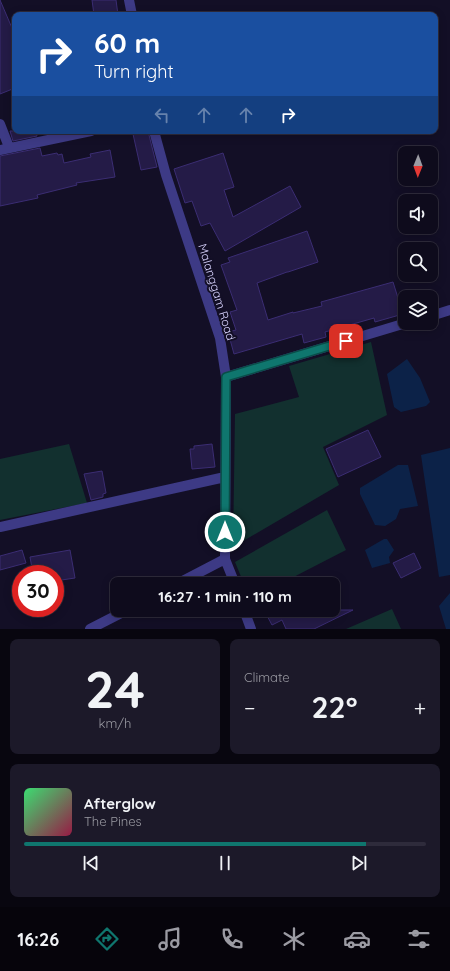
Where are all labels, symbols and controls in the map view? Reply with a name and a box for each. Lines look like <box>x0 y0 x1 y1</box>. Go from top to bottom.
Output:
text: 60 m <box>94 25 160 60</box>
icon: right <box>28 28 80 80</box>
text: Turn right <box>94 60 174 83</box>
icon: left <box>151 104 173 126</box>
icon: ahead <box>193 104 215 126</box>
icon: ahead <box>235 104 257 126</box>
icon: right <box>277 104 299 126</box>
north arrow <box>398 146 438 186</box>
map controls <box>398 146 438 330</box>
button: sound <box>398 194 438 234</box>
street label: Malanggam Road <box>195 242 239 342</box>
button: search <box>398 242 438 282</box>
button: layers <box>398 290 438 330</box>
pin <box>329 324 363 358</box>
icon: arrive <box>335 330 357 352</box>
position arrow <box>204 511 246 553</box>
speed limit sign: 30 <box>12 565 64 617</box>
text: 16:27 · 1 min · 110 m <box>158 587 292 606</box>
text: 24 <box>85 656 145 721</box>
text: Climate <box>244 669 290 685</box>
text: 22° <box>312 688 357 726</box>
text: − <box>244 694 255 722</box>
text: + <box>414 694 426 722</box>
text: km/h <box>99 715 131 731</box>
text: Afterglow <box>84 794 156 813</box>
text: The Pines <box>84 813 142 829</box>
icon: previous <box>80 852 102 874</box>
icon: pause <box>214 852 236 874</box>
icon: next <box>348 852 370 874</box>
icon: directions <box>93 925 121 953</box>
icon: music <box>156 925 184 953</box>
icon: phone <box>218 925 246 953</box>
icon: climate <box>280 925 308 953</box>
icon: car <box>343 925 371 953</box>
icon: filters <box>405 925 433 953</box>
text: 16:26 <box>17 928 59 951</box>

